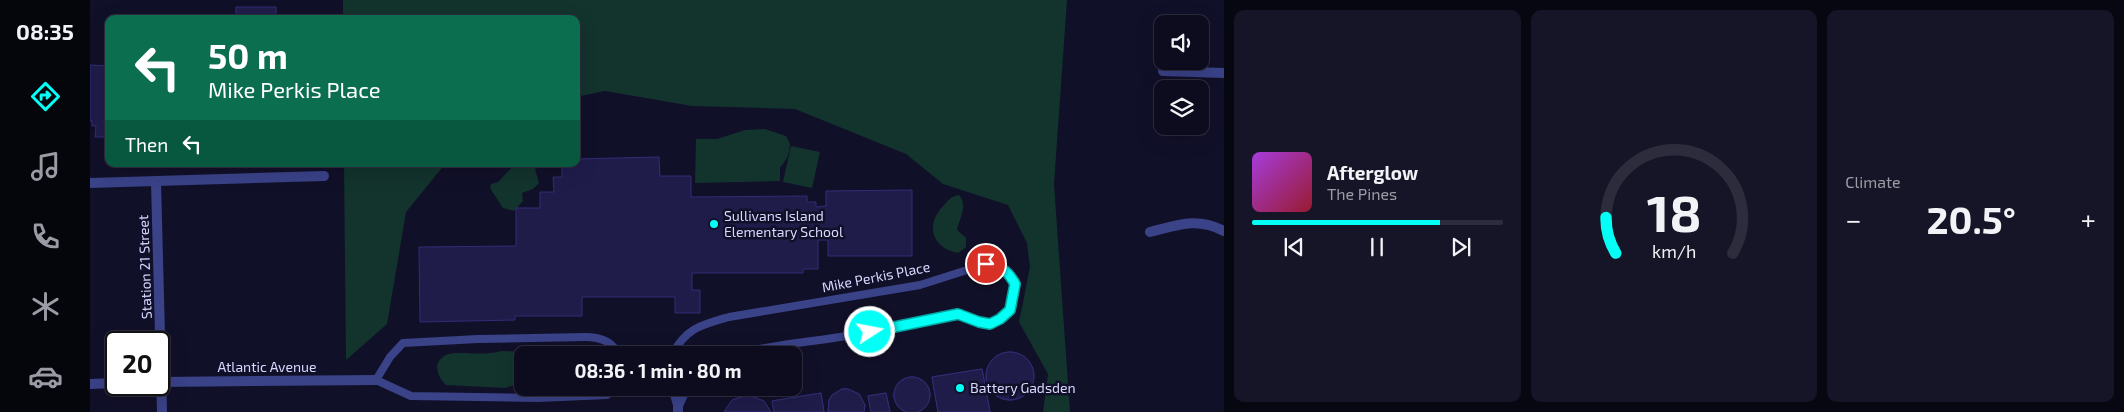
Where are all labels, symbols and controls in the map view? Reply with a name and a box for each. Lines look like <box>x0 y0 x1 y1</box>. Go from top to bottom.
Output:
map controls <box>1154 15 1209 135</box>
button: sound <box>1154 15 1209 70</box>
text: 08:35 <box>16 18 74 44</box>
text: 50 m <box>208 34 288 76</box>
icon: left <box>125 35 190 100</box>
text: Mike Perkis Place <box>208 76 381 102</box>
icon: directions <box>28 79 63 114</box>
button: layers <box>1154 80 1209 135</box>
icon: left <box>178 130 206 158</box>
text: Then <box>125 133 168 156</box>
icon: music <box>28 149 63 184</box>
text: Afterglow <box>1327 161 1418 184</box>
text: Climate <box>1845 172 1901 191</box>
text: 18 <box>1647 180 1701 242</box>
text: The Pines <box>1327 184 1397 203</box>
text: 20.5° <box>1926 196 2016 242</box>
text: − <box>1845 202 1862 236</box>
text: + <box>2081 202 2096 236</box>
place label: Sullivans Island Elementary School <box>724 207 844 240</box>
street label: Station 21 Street <box>134 215 155 319</box>
marker: Sullivans Island Elementary School <box>708 218 720 230</box>
icon: phone <box>28 219 63 254</box>
icon: previous <box>1280 233 1308 261</box>
icon: pause <box>1363 233 1391 261</box>
icon: next <box>1447 233 1475 261</box>
text: km/h <box>1652 240 1696 262</box>
pin <box>965 243 1007 285</box>
icon: arrive <box>972 250 1000 278</box>
street label: Mike Perkis Place <box>820 258 931 295</box>
icon: climate <box>28 289 63 324</box>
position arrow <box>843 305 895 357</box>
speed limit sign: 20 <box>105 331 170 396</box>
street label: Atlantic Avenue <box>217 358 317 375</box>
icon: car <box>28 359 63 394</box>
text: 08:36 · 1 min · 80 m <box>574 359 742 382</box>
place label: Battery Gadsden <box>970 379 1076 396</box>
marker: Battery Gadsden <box>954 382 966 394</box>

